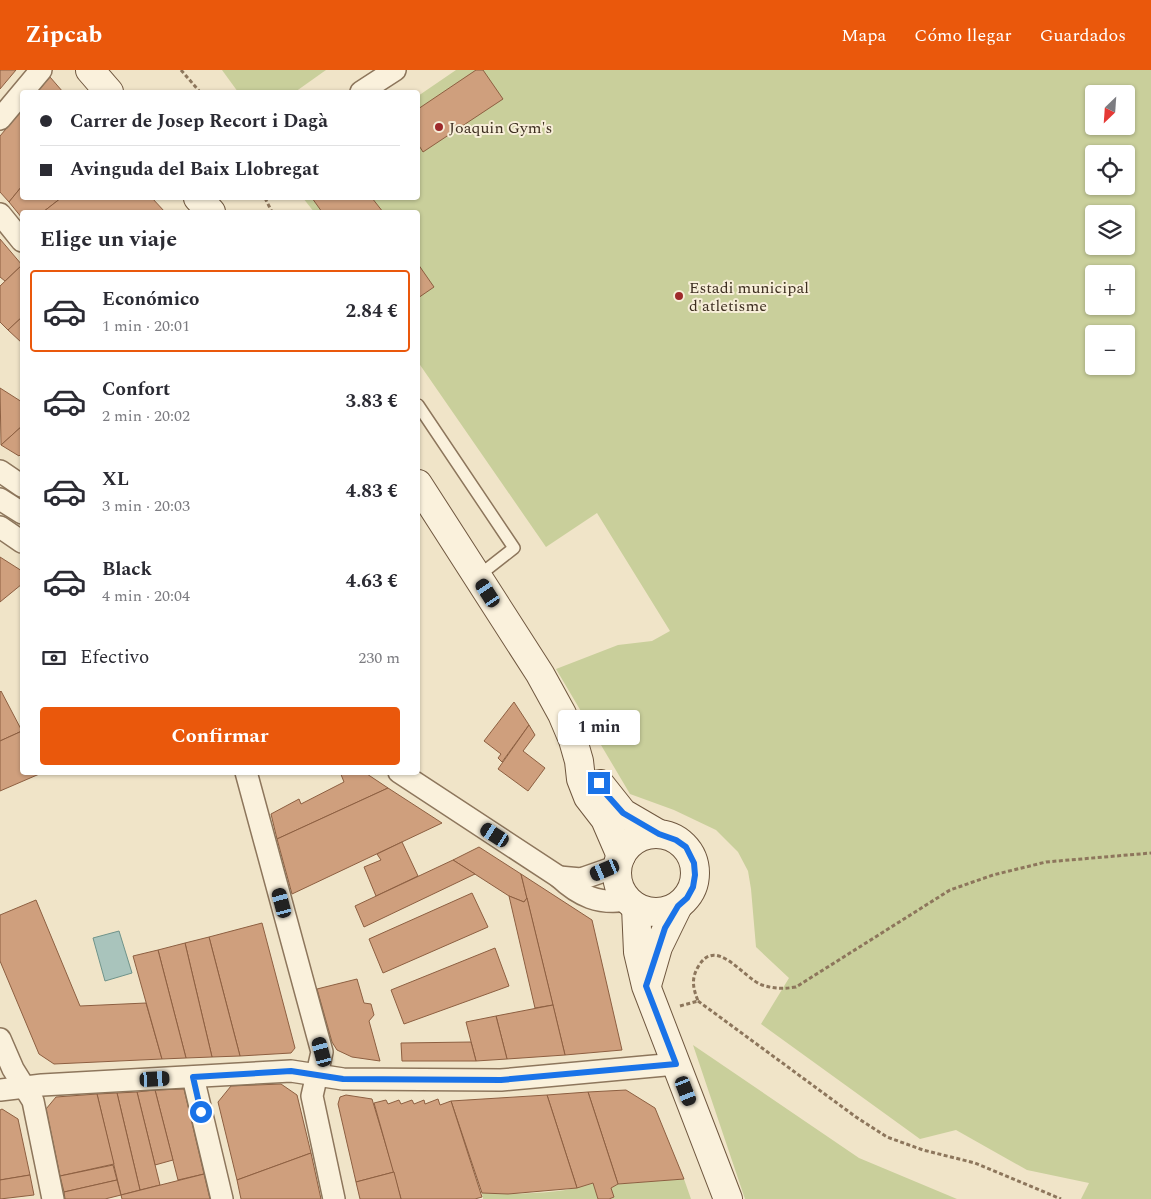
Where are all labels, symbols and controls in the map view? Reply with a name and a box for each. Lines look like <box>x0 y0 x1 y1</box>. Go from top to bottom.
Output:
text: Zipcab <box>25 17 102 53</box>
text: Mapa <box>841 22 886 49</box>
text: Cómo llegar <box>914 22 1012 49</box>
text: Guardados <box>1040 22 1126 49</box>
north arrow <box>1085 85 1135 135</box>
map controls <box>1085 85 1135 375</box>
text: Carrer de Josep Recort i Dagà <box>70 107 328 136</box>
place label: Joaquin Gym's <box>449 116 552 140</box>
marker: Joaquin Gym's <box>433 121 445 133</box>
button: locate <box>1085 145 1135 195</box>
text: Avinguda del Baix Llobregat <box>70 155 319 184</box>
button: layers <box>1085 205 1135 255</box>
text: Elige un viaje <box>40 223 177 256</box>
button: + <box>1085 265 1135 315</box>
place label: Estadi municipal d'atletisme <box>689 276 809 318</box>
text: Económico <box>102 285 199 314</box>
icon: car <box>42 289 87 334</box>
marker: Estadi municipal d'atletisme <box>673 290 685 302</box>
text: 2.84 € <box>346 297 398 326</box>
text: 1 min · 20:01 <box>102 314 190 338</box>
button: − <box>1085 325 1135 375</box>
text: Confort <box>102 375 170 404</box>
icon: car <box>42 379 87 424</box>
text: 3.83 € <box>346 387 398 416</box>
text: 2 min · 20:02 <box>102 404 190 428</box>
text: XL <box>102 465 129 494</box>
icon: car <box>42 469 87 514</box>
text: 4.83 € <box>346 477 398 506</box>
text: 3 min · 20:03 <box>102 494 190 518</box>
text: Black <box>102 555 152 584</box>
icon: car <box>42 559 87 604</box>
text: 4.63 € <box>346 567 398 596</box>
car <box>473 576 502 610</box>
text: 4 min · 20:04 <box>102 584 190 608</box>
text: Efectivo <box>80 643 149 672</box>
icon: cash <box>40 644 68 672</box>
text: 230 m <box>358 646 400 670</box>
button: Confirmar <box>40 707 400 765</box>
callout: 1 min <box>558 710 640 746</box>
text: 1 min <box>578 715 620 739</box>
route end <box>588 772 610 794</box>
car <box>478 821 511 849</box>
car <box>588 857 621 883</box>
car <box>270 887 293 919</box>
car <box>310 1036 333 1068</box>
car <box>139 1071 170 1087</box>
car <box>673 1074 698 1108</box>
route start <box>190 1101 212 1123</box>

